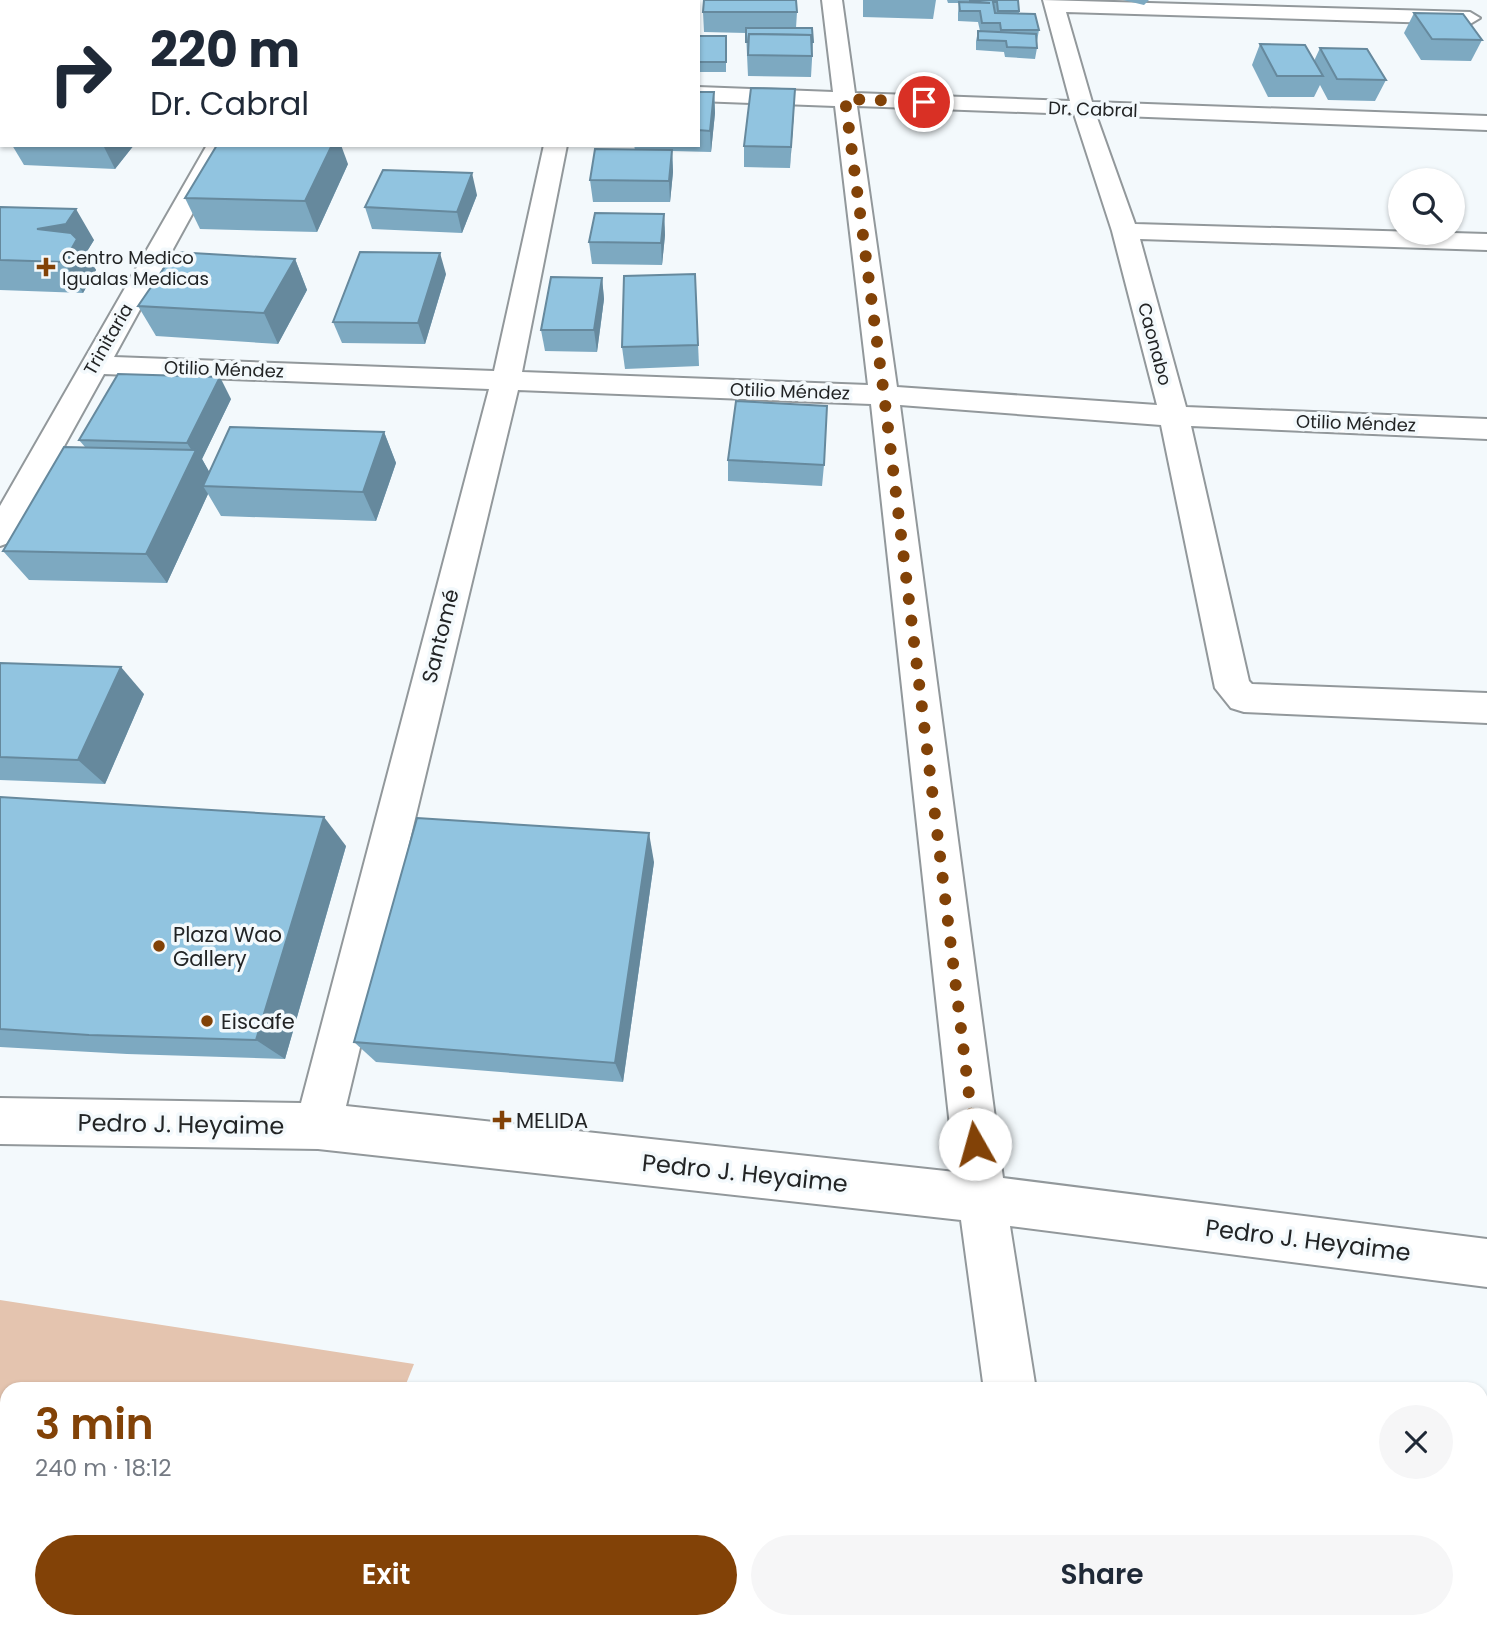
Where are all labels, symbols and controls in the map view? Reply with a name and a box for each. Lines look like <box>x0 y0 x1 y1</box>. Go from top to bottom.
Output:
text: 220 m <box>150 16 300 84</box>
icon: right <box>35 28 126 119</box>
pin <box>894 72 954 132</box>
text: Dr. Cabral <box>150 81 309 126</box>
icon: arrive <box>905 83 943 121</box>
street label: Dr. Cabral <box>1048 95 1138 123</box>
map controls <box>1388 168 1465 245</box>
button: search <box>1388 168 1465 245</box>
place label: Centro Medico Igualas Medicas <box>62 245 209 291</box>
marker: Centro Medico Igualas Medicas <box>36 257 56 277</box>
street label: Trinitaria <box>77 299 139 379</box>
street label: Caonabo <box>1132 300 1178 388</box>
street label: Otilio Méndez <box>164 354 284 384</box>
street label: Otilio Méndez <box>730 376 850 406</box>
street label: Otilio Méndez <box>1296 408 1416 438</box>
street label: Santomé <box>414 586 466 686</box>
place label: Plaza Wao Gallery <box>173 920 282 973</box>
marker: Plaza Wao Gallery <box>151 938 167 954</box>
place label: Eiscafe <box>221 1007 295 1036</box>
marker: Eiscafe <box>199 1013 215 1029</box>
street label: Pedro J. Heyaime <box>77 1106 285 1142</box>
place label: MELIDA <box>516 1106 588 1135</box>
position arrow <box>938 1107 1012 1181</box>
marker: MELIDA <box>494 1112 510 1128</box>
street label: Pedro J. Heyaime <box>641 1146 849 1200</box>
street label: Pedro J. Heyaime <box>1203 1211 1413 1269</box>
text: 3 min <box>35 1395 154 1454</box>
button: close <box>1379 1405 1453 1479</box>
text: 240 m · 18:12 <box>35 1452 171 1484</box>
button: Exit <box>35 1535 737 1615</box>
button: Share <box>751 1535 1453 1615</box>

